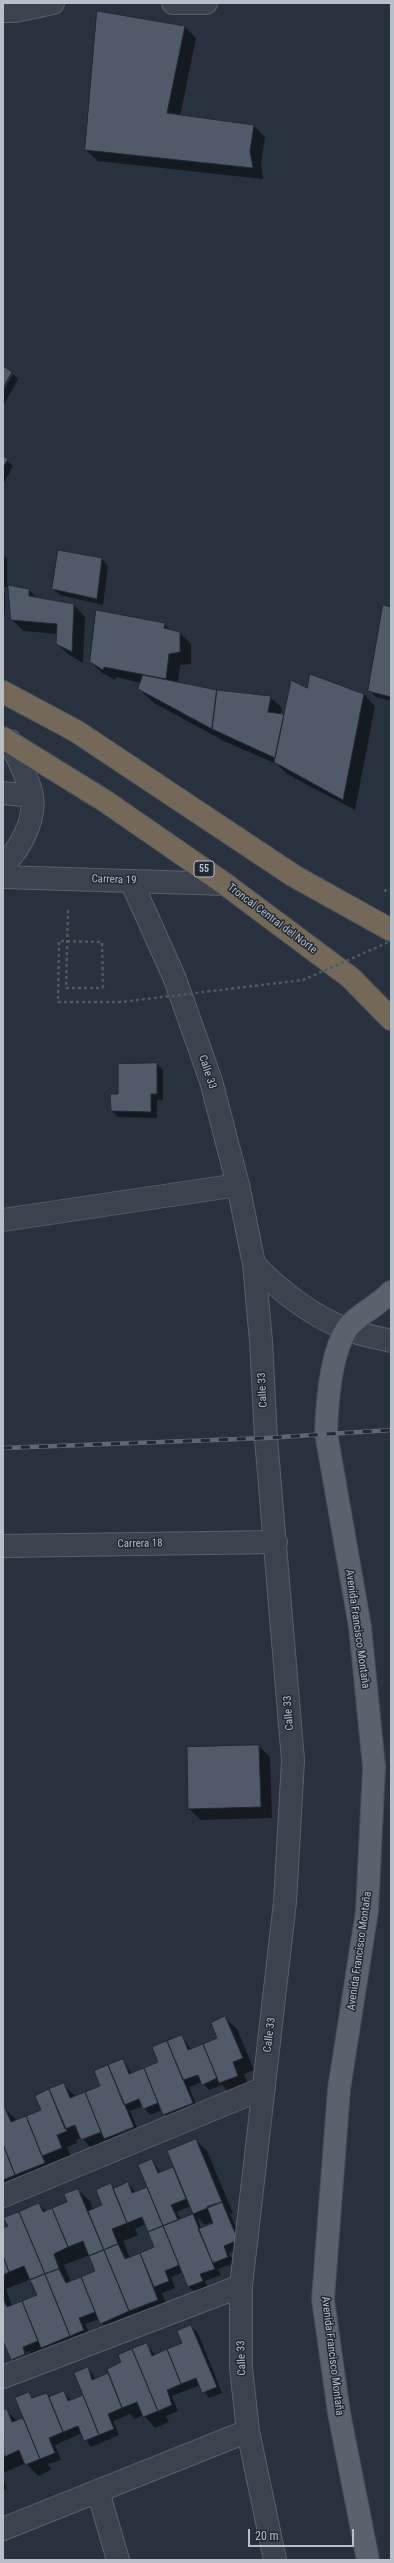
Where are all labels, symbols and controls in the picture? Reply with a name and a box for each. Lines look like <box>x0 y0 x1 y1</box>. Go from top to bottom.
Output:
road number: 55 <box>194 861 214 877</box>
street label: Carrera 19 <box>91 873 137 887</box>
street label: Troncal Central del Norte <box>225 881 319 957</box>
street label: Calle 33 <box>195 1053 219 1091</box>
street label: Calle 33 <box>255 1372 271 1408</box>
street label: Carrera 18 <box>117 1537 163 1551</box>
street label: Avenida Francisco Montaña <box>342 1569 372 1689</box>
street label: Calle 33 <box>281 1695 297 1731</box>
street label: Avenida Francisco Montaña <box>345 1891 375 2011</box>
street label: Calle 33 <box>261 2017 279 2053</box>
street label: Avenida Francisco Montaña <box>318 2296 346 2416</box>
street label: Calle 33 <box>235 2340 249 2376</box>
scale bar <box>250 2521 356 2547</box>
text: 20 m <box>255 2529 279 2543</box>

